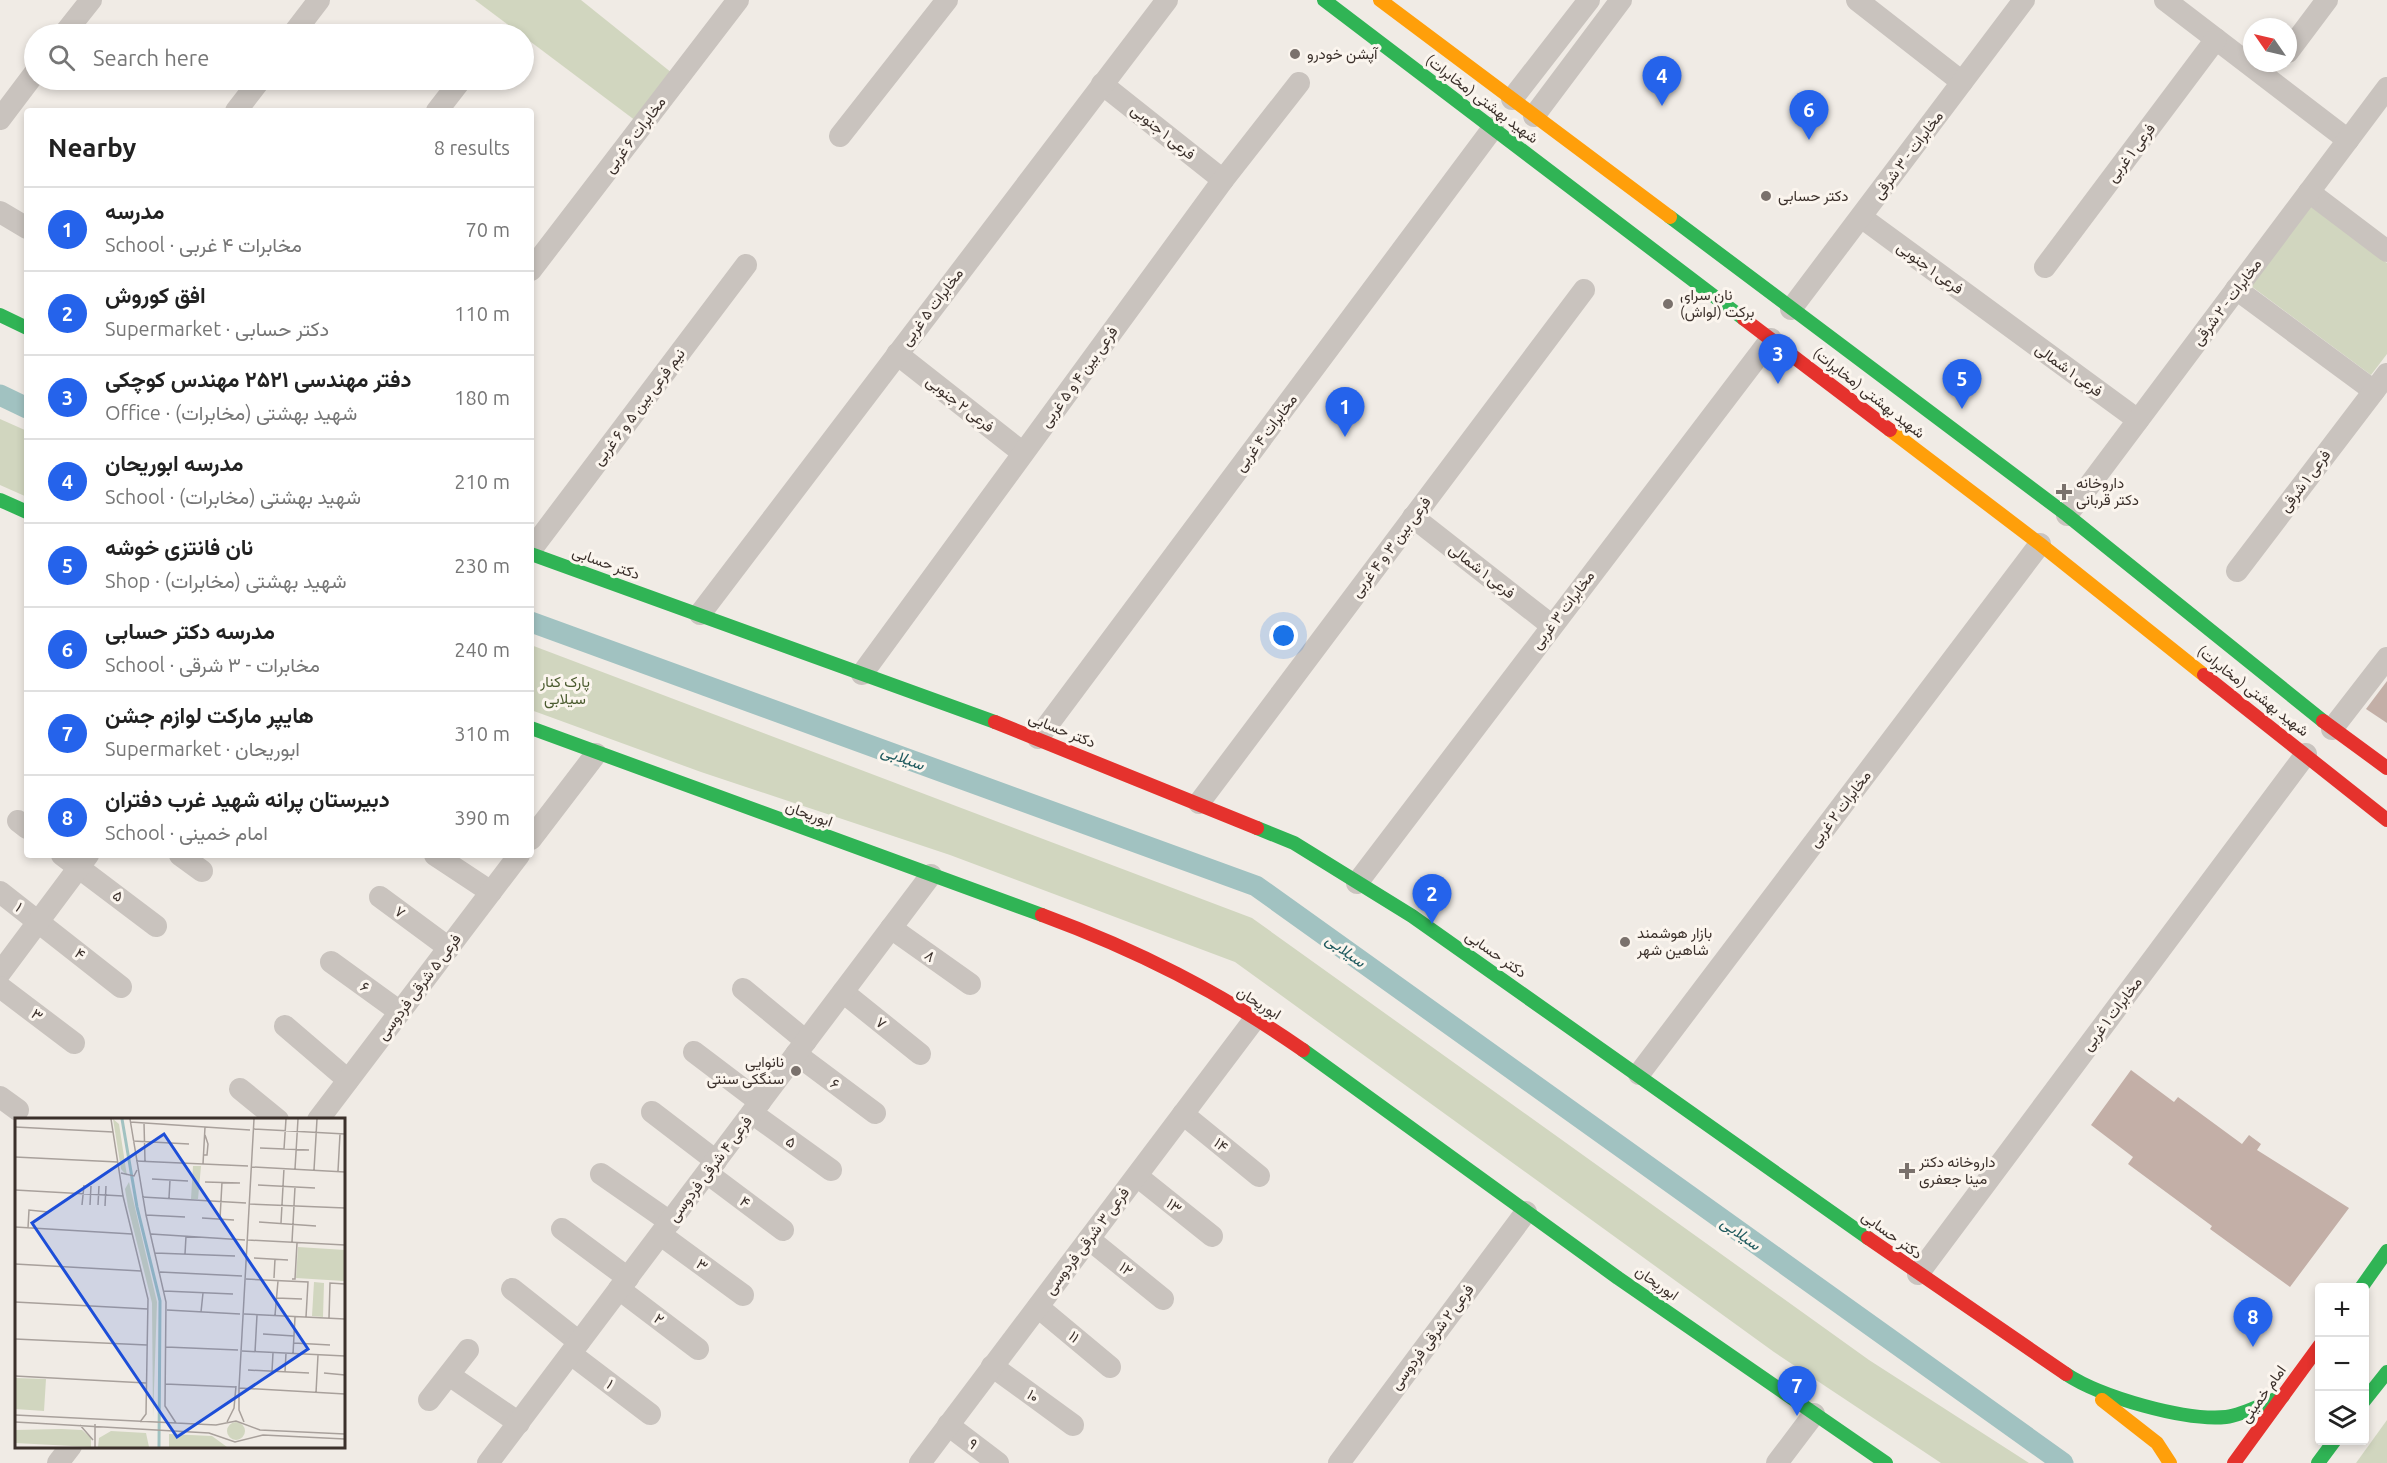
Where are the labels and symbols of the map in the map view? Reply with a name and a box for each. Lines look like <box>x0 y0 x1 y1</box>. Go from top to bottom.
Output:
north arrow <box>2243 18 2297 72</box>
place label: آپشن خودرو <box>1307 45 1379 64</box>
marker: آپشن خودرو <box>1288 47 1302 61</box>
street label: شهید بهشتی (مخابرات) <box>1421 51 1542 148</box>
pin: 4 <box>1642 57 1682 106</box>
pin: 6 <box>1790 90 1828 140</box>
street label: مخابرات ۶ غربی <box>600 93 670 177</box>
street label: فرعی ۱ جنوبی <box>1127 101 1199 164</box>
street label: مخابرات - ۳ شرقی <box>1869 107 1948 203</box>
street label: فرعی ۱ غربی <box>2103 120 2160 187</box>
place label: دکتر حسابی <box>1778 187 1848 206</box>
marker: دکتر حسابی <box>1759 189 1773 203</box>
street label: فرعی ۱ جنوبی <box>1893 238 1967 299</box>
street label: مخابرات - ۲ شرقی <box>2189 255 2266 349</box>
street label: مخابرات ۵ غربی <box>897 265 968 350</box>
place label: نان سرای برکت (لواش) <box>1680 286 1755 322</box>
marker: نان سرای برکت (لواش) <box>1661 297 1675 311</box>
street label: فرعی بین ۴ و ۵ غربی <box>1036 323 1123 432</box>
pin: 3 <box>1758 334 1798 384</box>
street label: فرعی ۱ شمالی <box>2031 340 2106 401</box>
street label: شهید بهشتی (مخابرات) <box>1809 344 1929 443</box>
street label: نیم فرعی بین ۵ و ۶ غربی <box>589 345 690 470</box>
pin: 5 <box>1942 360 1982 409</box>
street label: فرعی ۲ جنوبی <box>922 372 998 437</box>
pin: 1 <box>1326 388 1364 437</box>
street label: مخابرات ۴ غربی <box>1231 391 1302 476</box>
street label: فرعی ۱ شرقی <box>2276 446 2335 516</box>
place label: داروخانه دکتر قربانی <box>2076 474 2139 510</box>
marker: داروخانه دکتر قربانی <box>2057 485 2071 499</box>
street label: فرعی بین ۳ و ۴ غربی <box>1347 493 1436 601</box>
street label: فرعی ۱ شمالی <box>1445 540 1519 603</box>
street label: دکتر حسابی <box>569 542 642 584</box>
street label: مخابرات ۳ غربی <box>1528 567 1599 653</box>
your location <box>1269 621 1298 650</box>
street label: شهید بهشتی (مخابرات) <box>2193 642 2313 741</box>
park label: پارک کنار سیلابی <box>539 673 590 709</box>
street label: دکتر حسابی <box>1026 708 1098 752</box>
water label: سیلابی <box>878 741 927 775</box>
street label: مخابرات ۲ غربی <box>1805 767 1876 852</box>
street label: ابوریحان <box>783 797 835 831</box>
pin: 2 <box>1412 874 1452 924</box>
street label: ۵ <box>110 886 127 905</box>
street label: ۱ <box>12 899 26 915</box>
street label: ۷ <box>392 902 409 921</box>
place label: بازار هوشمند شاهین شهر <box>1636 924 1712 960</box>
street label: دکتر حسابی <box>1461 926 1530 982</box>
street label: فرعی ۵ شرقی فردوسی <box>373 930 466 1044</box>
water label: سیلابی <box>1321 930 1370 972</box>
marker: بازار هوشمند شاهین شهر <box>1618 935 1632 949</box>
street label: ۴ <box>72 944 89 963</box>
street label: ۸ <box>922 946 939 965</box>
street label: مخابرات ۱ غربی <box>2078 973 2146 1055</box>
street label: ۶ <box>357 978 373 996</box>
street label: ابوریحان <box>1234 982 1284 1024</box>
street label: ۳ <box>28 1005 46 1024</box>
street label: ۷ <box>873 1013 890 1032</box>
place label: نانوایی سنگکی سنتی <box>707 1053 784 1089</box>
marker: نانوایی سنگکی سنتی <box>789 1064 803 1078</box>
street label: ۶ <box>827 1075 843 1093</box>
street label: فرعی ۴ شرقی فردوسی <box>664 1112 756 1226</box>
inset map <box>15 1118 345 1448</box>
street label: ۵ <box>783 1132 800 1151</box>
street label: ۱۴ <box>1211 1134 1232 1156</box>
place label: داروخانه دکتر مینا جعفری <box>1918 1153 1996 1189</box>
marker: داروخانه دکتر مینا جعفری <box>1900 1164 1914 1178</box>
street label: فرعی ۳ شرقی فردوسی <box>1041 1184 1134 1299</box>
street label: ۴ <box>736 1192 754 1212</box>
street label: ۱۳ <box>1163 1195 1185 1217</box>
street label: دکتر حسابی <box>1858 1207 1926 1264</box>
water label: سیلابی <box>1716 1213 1765 1255</box>
street label: ۳ <box>693 1255 711 1274</box>
street label: ۱۲ <box>1116 1258 1137 1279</box>
street label: ابوریحان <box>1632 1262 1682 1304</box>
street label: فرعی ۲ شرقی فردوسی <box>1387 1281 1478 1394</box>
pin: 8 <box>2234 1298 2272 1347</box>
street label: ۲ <box>651 1309 668 1328</box>
street label: ۱۱ <box>1066 1327 1083 1346</box>
street label: امام خمینی <box>2236 1362 2291 1427</box>
pin: 7 <box>1778 1366 1816 1416</box>
street label: ۱ <box>603 1376 617 1392</box>
street label: ۱۰ <box>1024 1386 1043 1406</box>
street label: ۹ <box>965 1435 981 1453</box>

